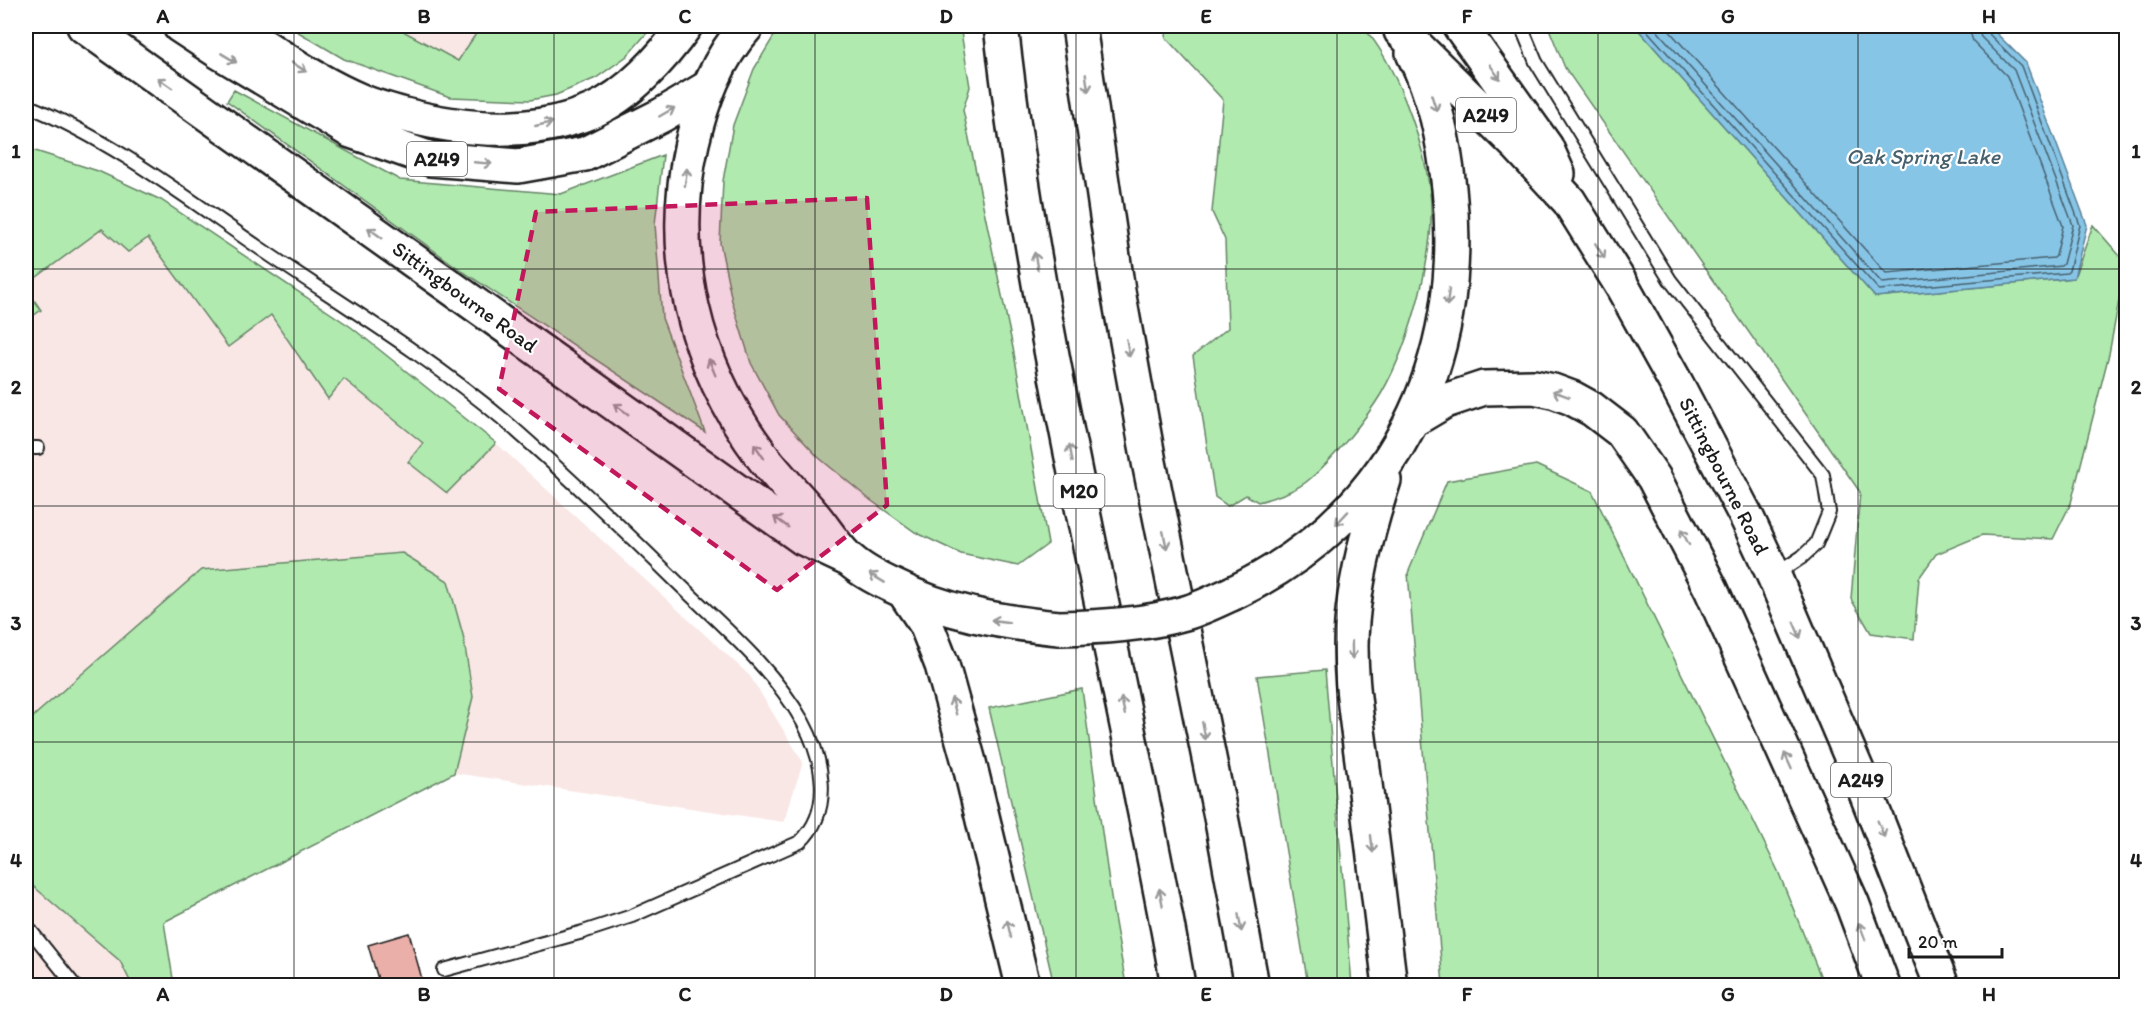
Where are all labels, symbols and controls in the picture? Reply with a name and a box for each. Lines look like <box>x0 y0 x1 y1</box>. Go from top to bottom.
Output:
text: A <box>156 4 170 28</box>
text: B <box>418 4 431 28</box>
text: C <box>679 4 692 28</box>
text: D <box>939 4 953 28</box>
text: E <box>1200 4 1212 28</box>
text: F <box>1462 4 1473 28</box>
text: G <box>1721 4 1735 28</box>
text: H <box>1982 4 1996 28</box>
one-way arrow <box>220 52 237 64</box>
one-way arrow <box>290 61 307 73</box>
one-way arrow <box>1489 64 1501 80</box>
one-way arrow <box>1081 73 1092 93</box>
one-way arrow <box>157 76 173 89</box>
one-way arrow <box>1429 93 1440 112</box>
road number: A249 <box>1456 98 1516 132</box>
one-way arrow <box>658 106 675 118</box>
one-way arrow <box>535 118 554 130</box>
text: 1 <box>11 139 21 163</box>
text: 1 <box>2131 139 2141 163</box>
road number: A249 <box>407 142 467 176</box>
water label: Oak Spring Lake <box>1846 143 2002 170</box>
one-way arrow <box>473 158 493 169</box>
one-way arrow <box>681 168 692 187</box>
one-way arrow <box>367 226 383 239</box>
street label: Sittingbourne Road <box>388 236 543 358</box>
one-way arrow <box>1594 242 1606 259</box>
one-way arrow <box>1030 252 1041 272</box>
one-way arrow <box>1442 286 1453 306</box>
one-way arrow <box>1123 338 1134 358</box>
one-way arrow <box>706 359 717 377</box>
text: 2 <box>11 375 22 399</box>
text: 2 <box>2131 375 2142 399</box>
one-way arrow <box>1552 388 1571 399</box>
street label: Sittingbourne Road <box>1674 393 1775 559</box>
one-way arrow <box>614 403 630 415</box>
one-way arrow <box>753 443 765 459</box>
one-way arrow <box>1066 444 1077 464</box>
road number: M20 <box>1054 474 1104 508</box>
one-way arrow <box>1335 510 1350 525</box>
one-way arrow <box>773 516 789 528</box>
one-way arrow <box>1678 528 1690 546</box>
one-way arrow <box>1160 530 1171 549</box>
one-way arrow <box>869 571 886 583</box>
text: 3 <box>11 611 22 635</box>
text: 3 <box>2131 611 2142 635</box>
one-way arrow <box>991 615 1011 626</box>
one-way arrow <box>1792 620 1803 639</box>
one-way arrow <box>1346 640 1357 660</box>
one-way arrow <box>947 697 959 716</box>
one-way arrow <box>1117 697 1128 716</box>
one-way arrow <box>1199 721 1210 740</box>
one-way arrow <box>1782 753 1793 771</box>
road number: A249 <box>1831 763 1891 797</box>
one-way arrow <box>1876 819 1887 838</box>
one-way arrow <box>1367 834 1378 854</box>
text: 4 <box>10 848 22 872</box>
text: 4 <box>2130 848 2142 872</box>
one-way arrow <box>1155 888 1166 907</box>
one-way arrow <box>1235 912 1246 932</box>
one-way arrow <box>1002 919 1014 938</box>
scale bar <box>1909 921 2002 959</box>
one-way arrow <box>1856 922 1867 941</box>
text: 20 m <box>1918 931 1958 953</box>
text: A <box>156 982 170 1006</box>
text: B <box>418 982 431 1006</box>
text: C <box>679 982 692 1006</box>
text: D <box>939 982 953 1006</box>
text: E <box>1200 982 1212 1006</box>
text: F <box>1462 982 1473 1006</box>
text: G <box>1721 982 1735 1006</box>
text: H <box>1982 982 1996 1006</box>

